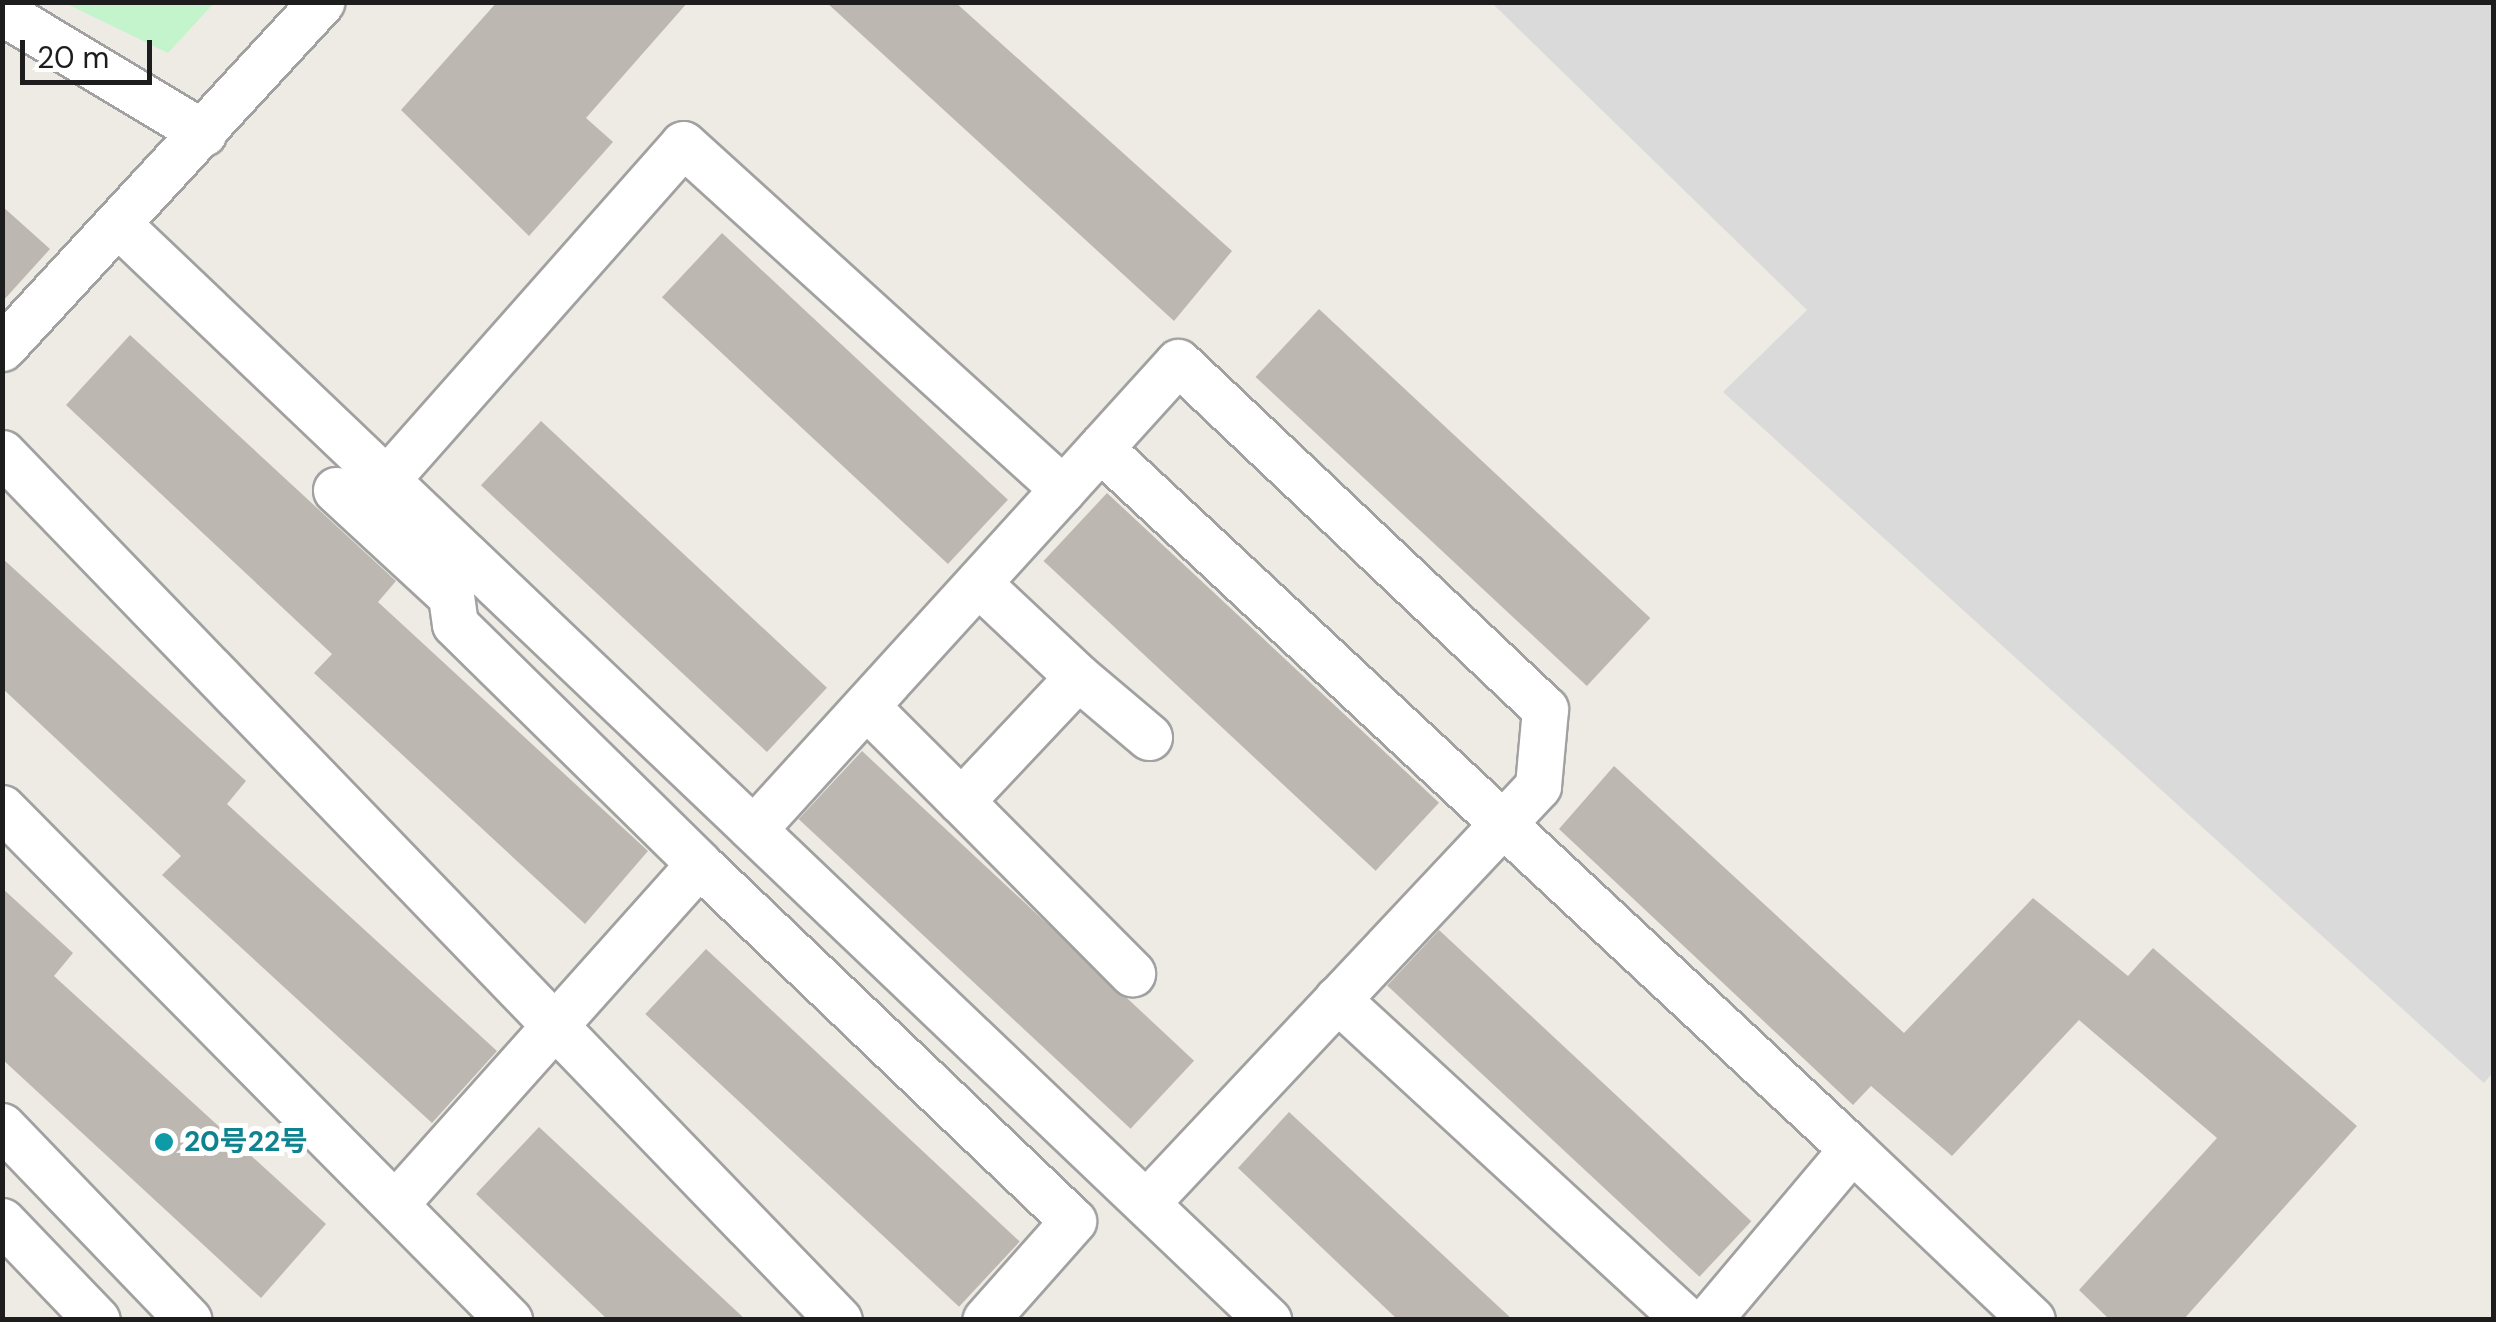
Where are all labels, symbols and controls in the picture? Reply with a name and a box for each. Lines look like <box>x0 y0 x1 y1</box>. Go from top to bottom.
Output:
scale bar <box>25 20 158 82</box>
text: 20 m <box>37 38 109 77</box>
place label: 20号22号 <box>184 1125 308 1159</box>
marker: 20号22号 <box>153 1131 175 1153</box>

